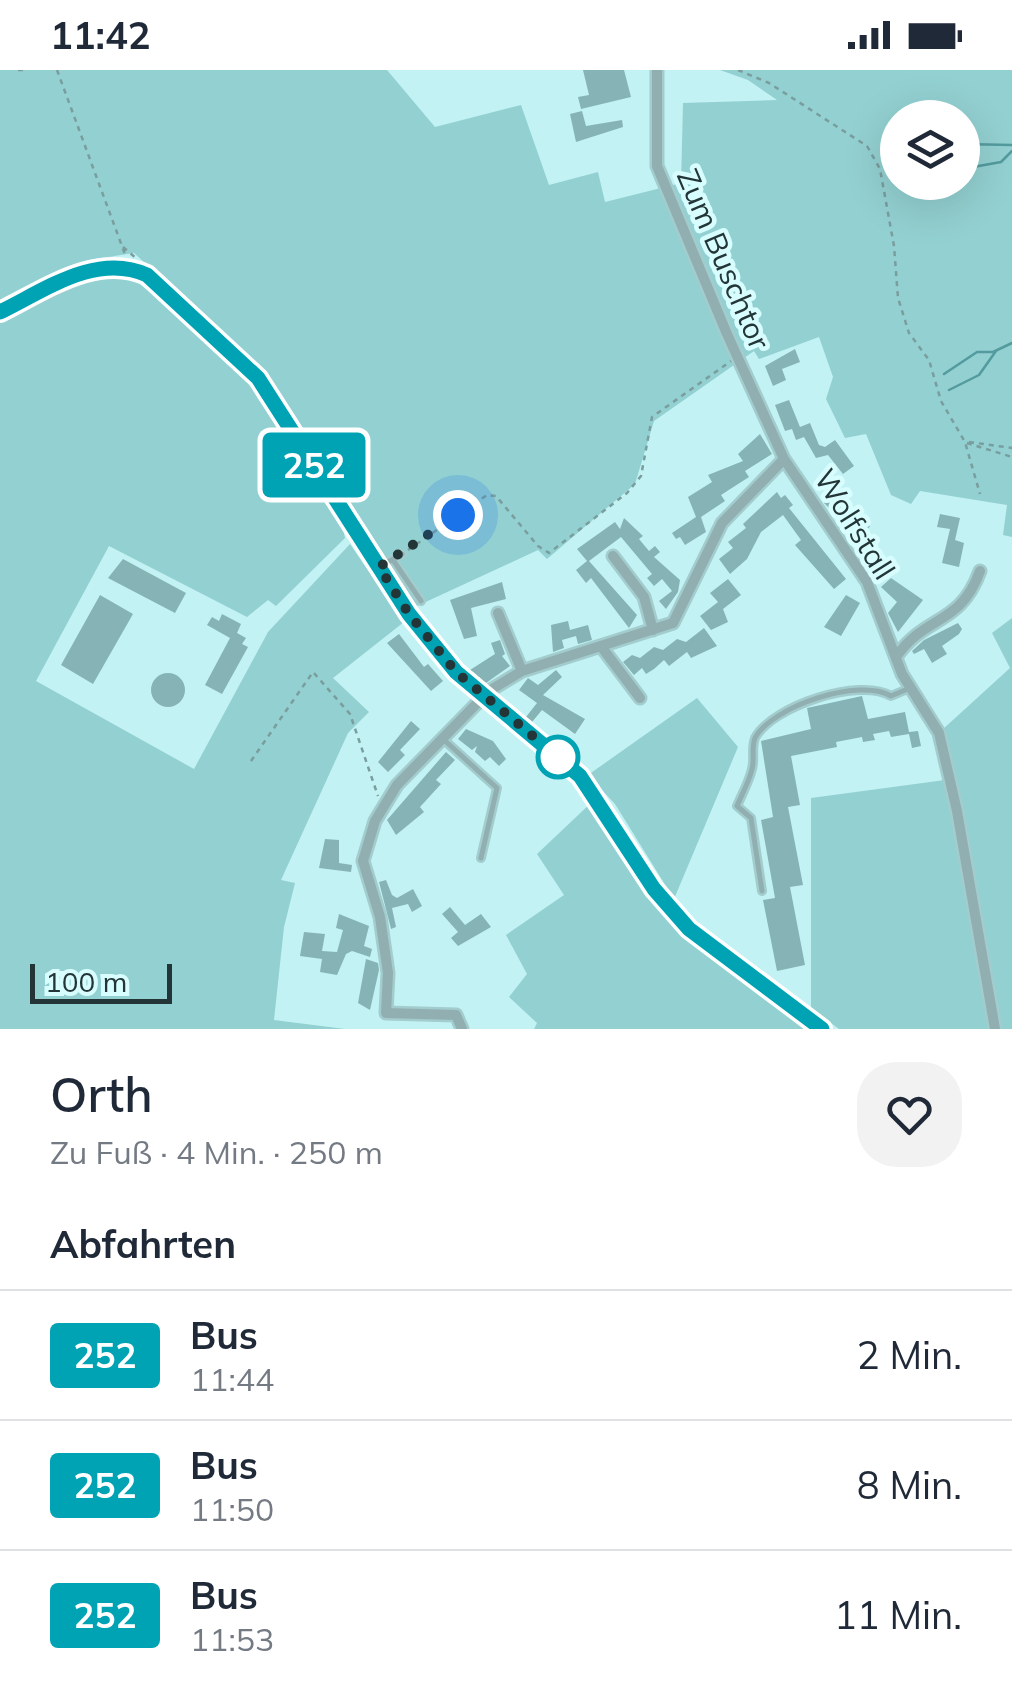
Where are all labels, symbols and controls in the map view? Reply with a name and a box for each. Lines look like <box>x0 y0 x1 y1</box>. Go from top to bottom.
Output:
text: 11:42 <box>50 11 151 59</box>
map controls <box>880 100 980 200</box>
button: layers <box>880 100 980 200</box>
street label: Zum Buschtor <box>669 163 779 355</box>
line badge: 252 <box>256 432 372 498</box>
text: 252 <box>282 443 346 487</box>
street label: Wolfstall <box>806 462 904 586</box>
your location <box>433 490 483 540</box>
unlabelled marker <box>537 736 579 778</box>
scale bar <box>30 959 172 1004</box>
text: 100 m <box>45 964 127 999</box>
button: heart <box>857 1062 962 1167</box>
text: Orth <box>50 1064 153 1124</box>
text: Zu Fuß · 4 Min. · 250 m <box>50 1132 383 1172</box>
text: Abfahrten <box>50 1220 236 1268</box>
text: Bus <box>190 1311 258 1359</box>
text: 2 Min. <box>857 1331 962 1379</box>
text: 252 <box>73 1333 137 1377</box>
text: 11:44 <box>190 1359 274 1399</box>
text: Bus <box>190 1441 258 1489</box>
text: 8 Min. <box>857 1461 962 1509</box>
text: 252 <box>73 1463 137 1507</box>
text: 11:50 <box>190 1489 274 1529</box>
text: Bus <box>190 1571 258 1619</box>
text: 11 Min. <box>834 1591 962 1639</box>
text: 252 <box>73 1593 137 1637</box>
text: 11:53 <box>190 1619 274 1659</box>

